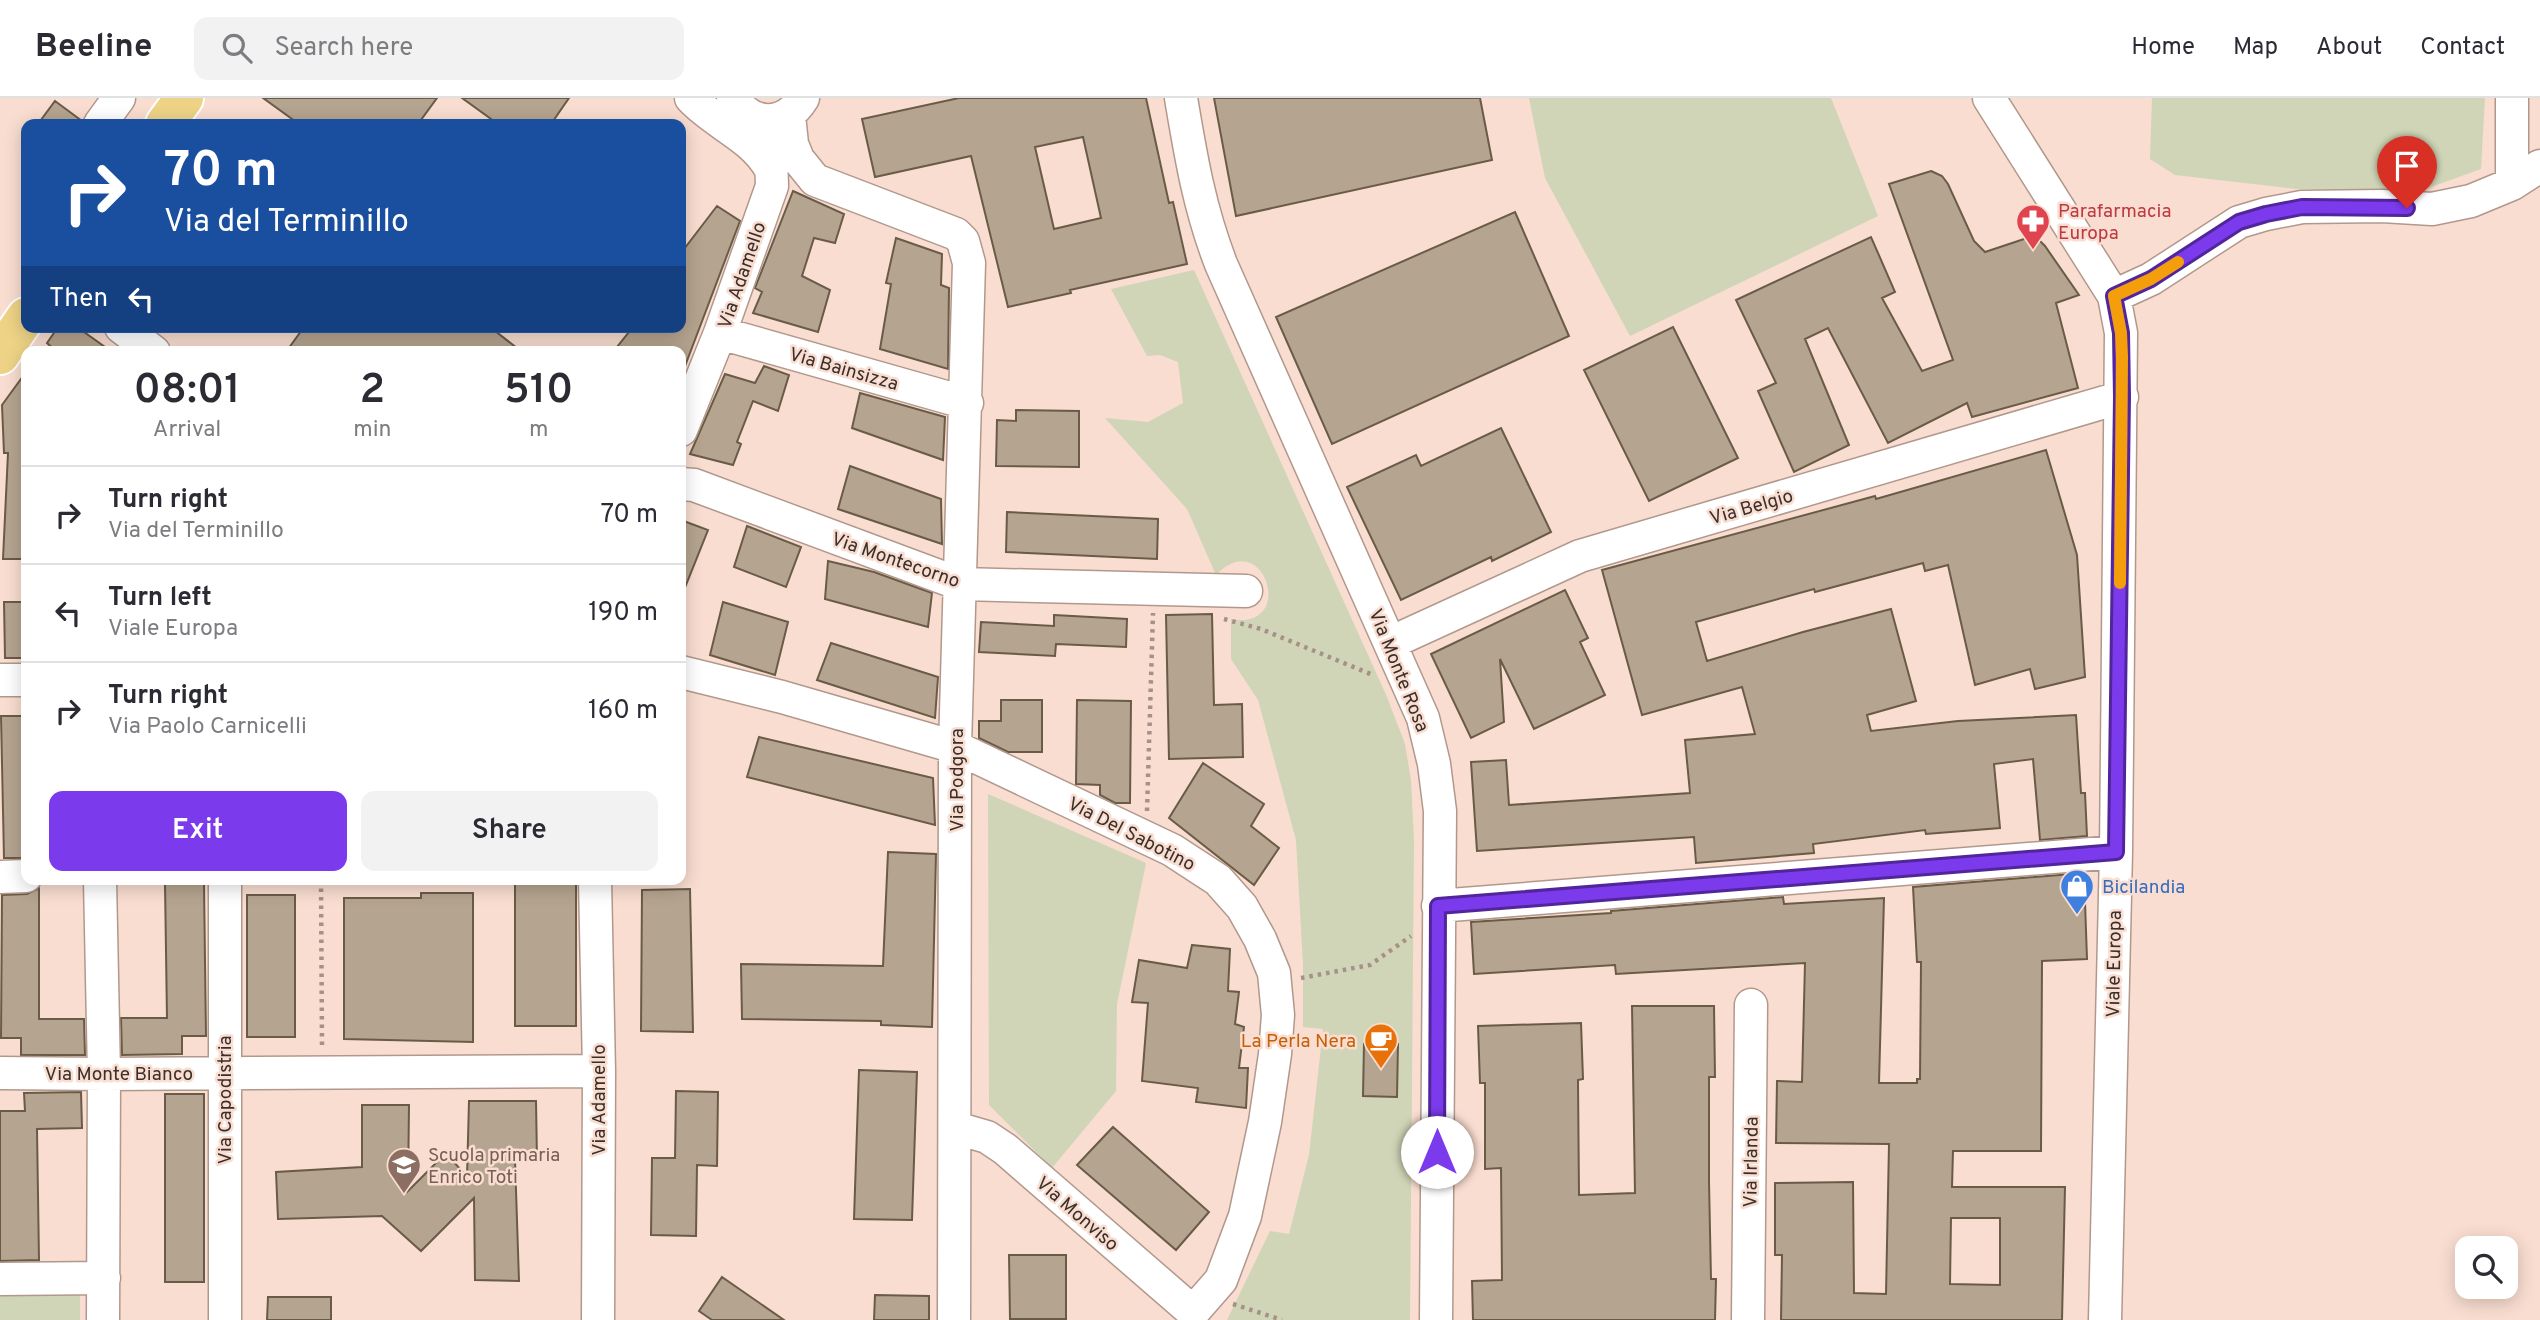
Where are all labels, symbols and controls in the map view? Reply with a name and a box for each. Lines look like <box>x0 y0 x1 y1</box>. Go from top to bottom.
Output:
search box <box>194 17 684 80</box>
text: Beeline <box>35 27 152 69</box>
icon: search <box>218 29 256 67</box>
text: Search here <box>274 32 413 65</box>
text: Home <box>2131 33 2195 63</box>
text: Map <box>2233 33 2278 63</box>
text: About <box>2316 33 2382 63</box>
text: Contact <box>2420 33 2505 63</box>
pin <box>2377 136 2437 208</box>
text: 70 m <box>164 142 278 204</box>
icon: right <box>49 147 140 238</box>
icon: arrive <box>2388 147 2426 185</box>
place label: Parafarmacia Europa <box>2058 200 2171 246</box>
pharmacy icon: Parafarmacia Europa <box>2014 202 2052 251</box>
text: Via del Terminillo <box>164 203 409 243</box>
street label: Via Adamello <box>713 219 772 332</box>
icon: left <box>122 280 160 318</box>
text: Then <box>49 283 108 316</box>
street label: Via Bainsizza <box>786 343 901 397</box>
text: 08:01 <box>133 365 241 418</box>
text: 2 <box>360 365 385 418</box>
text: 510 <box>504 365 574 418</box>
text: Arrival <box>153 416 221 445</box>
text: min <box>353 416 391 445</box>
text: m <box>529 416 548 445</box>
text: Turn right <box>108 484 228 517</box>
street label: Via Belgio <box>1707 485 1796 531</box>
icon: right <box>49 496 87 534</box>
text: 70 m <box>600 499 658 532</box>
text: Via del Terminillo <box>108 517 284 546</box>
street label: Via Montecorno <box>828 528 963 594</box>
text: Turn left <box>108 582 212 615</box>
icon: left <box>49 594 87 632</box>
text: 190 m <box>588 597 658 630</box>
street label: Via Monte Rosa <box>1363 606 1434 736</box>
text: Viale Europa <box>108 615 238 644</box>
text: Turn right <box>108 680 228 713</box>
icon: right <box>49 692 87 730</box>
text: 160 m <box>588 695 658 728</box>
text: Via Paolo Carnicelli <box>108 713 307 742</box>
street label: Via Podgora <box>946 728 970 832</box>
button: Exit <box>49 791 347 871</box>
button: Share <box>361 791 658 871</box>
street label: Via Del Sabotino <box>1063 792 1199 877</box>
shop icon: Bicilandia <box>2058 867 2096 916</box>
place label: Bicilandia <box>2102 876 2185 900</box>
street label: Viale Europa <box>2102 910 2128 1018</box>
cafe icon: La Perla Nera <box>1362 1021 1400 1070</box>
place label: La Perla Nera <box>1241 1030 1356 1054</box>
street label: Via Capodistria <box>214 1036 238 1164</box>
street label: Via Adamello <box>588 1044 612 1156</box>
street label: Via Monte Bianco <box>45 1063 193 1087</box>
position arrow <box>1400 1115 1474 1189</box>
street label: Via Irlanda <box>1739 1116 1765 1208</box>
place label: Scuola primaria Enrico Toti <box>428 1144 560 1190</box>
school or university icon: Scuola primaria Enrico Toti <box>385 1146 423 1195</box>
street label: Via Monviso <box>1030 1172 1123 1257</box>
map controls <box>2455 1236 2518 1299</box>
button: search <box>2455 1236 2518 1299</box>

